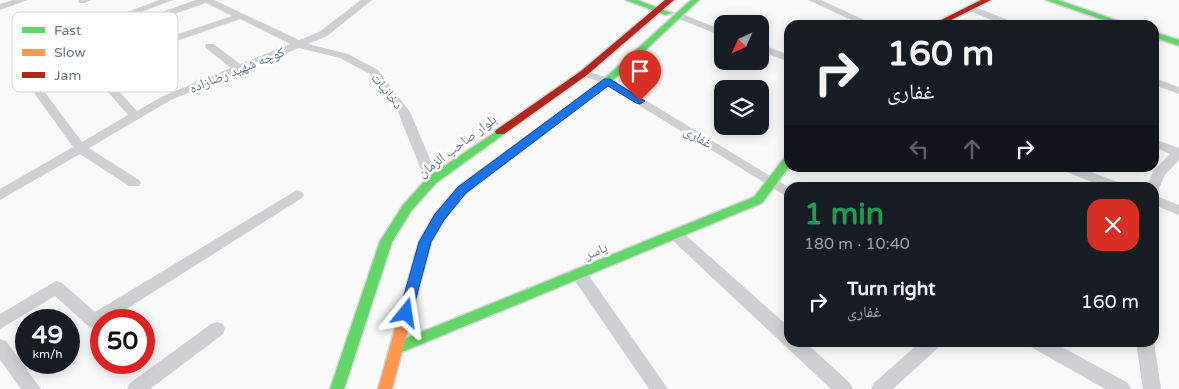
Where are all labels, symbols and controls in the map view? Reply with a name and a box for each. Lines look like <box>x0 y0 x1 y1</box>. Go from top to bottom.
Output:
legend <box>12 12 178 92</box>
north arrow <box>714 15 769 70</box>
map controls <box>714 15 769 135</box>
text: Fast <box>54 22 82 39</box>
text: 160 m <box>887 33 994 75</box>
icon: right <box>804 40 869 105</box>
street label: کوچه شهید رضازاده <box>187 43 287 97</box>
text: Slow <box>54 44 86 61</box>
pin <box>619 50 661 101</box>
icon: arrive <box>626 57 654 85</box>
text: Jam <box>54 67 81 84</box>
street label: دخانیات <box>367 70 407 113</box>
text: غفاری <box>887 79 934 105</box>
button: layers <box>714 80 769 135</box>
street label: بلوار صاحب الزمان <box>414 111 500 181</box>
street label: غفاری <box>681 122 715 152</box>
icon: left <box>905 135 933 163</box>
icon: ahead <box>958 135 986 163</box>
icon: right <box>1011 135 1039 163</box>
text: 1 min <box>804 196 884 233</box>
button: close <box>1087 199 1139 251</box>
text: 180 m · 10:40 <box>804 234 910 254</box>
street label: یاسر <box>581 239 610 264</box>
text: Turn right <box>847 278 935 300</box>
position arrow <box>379 286 431 338</box>
icon: right <box>804 288 832 316</box>
text: 160 m <box>1081 291 1139 313</box>
text: غفاری <box>847 302 881 322</box>
speed limit sign: 50 <box>90 309 155 374</box>
text: 49 <box>32 320 63 350</box>
text: km/h <box>32 347 63 361</box>

